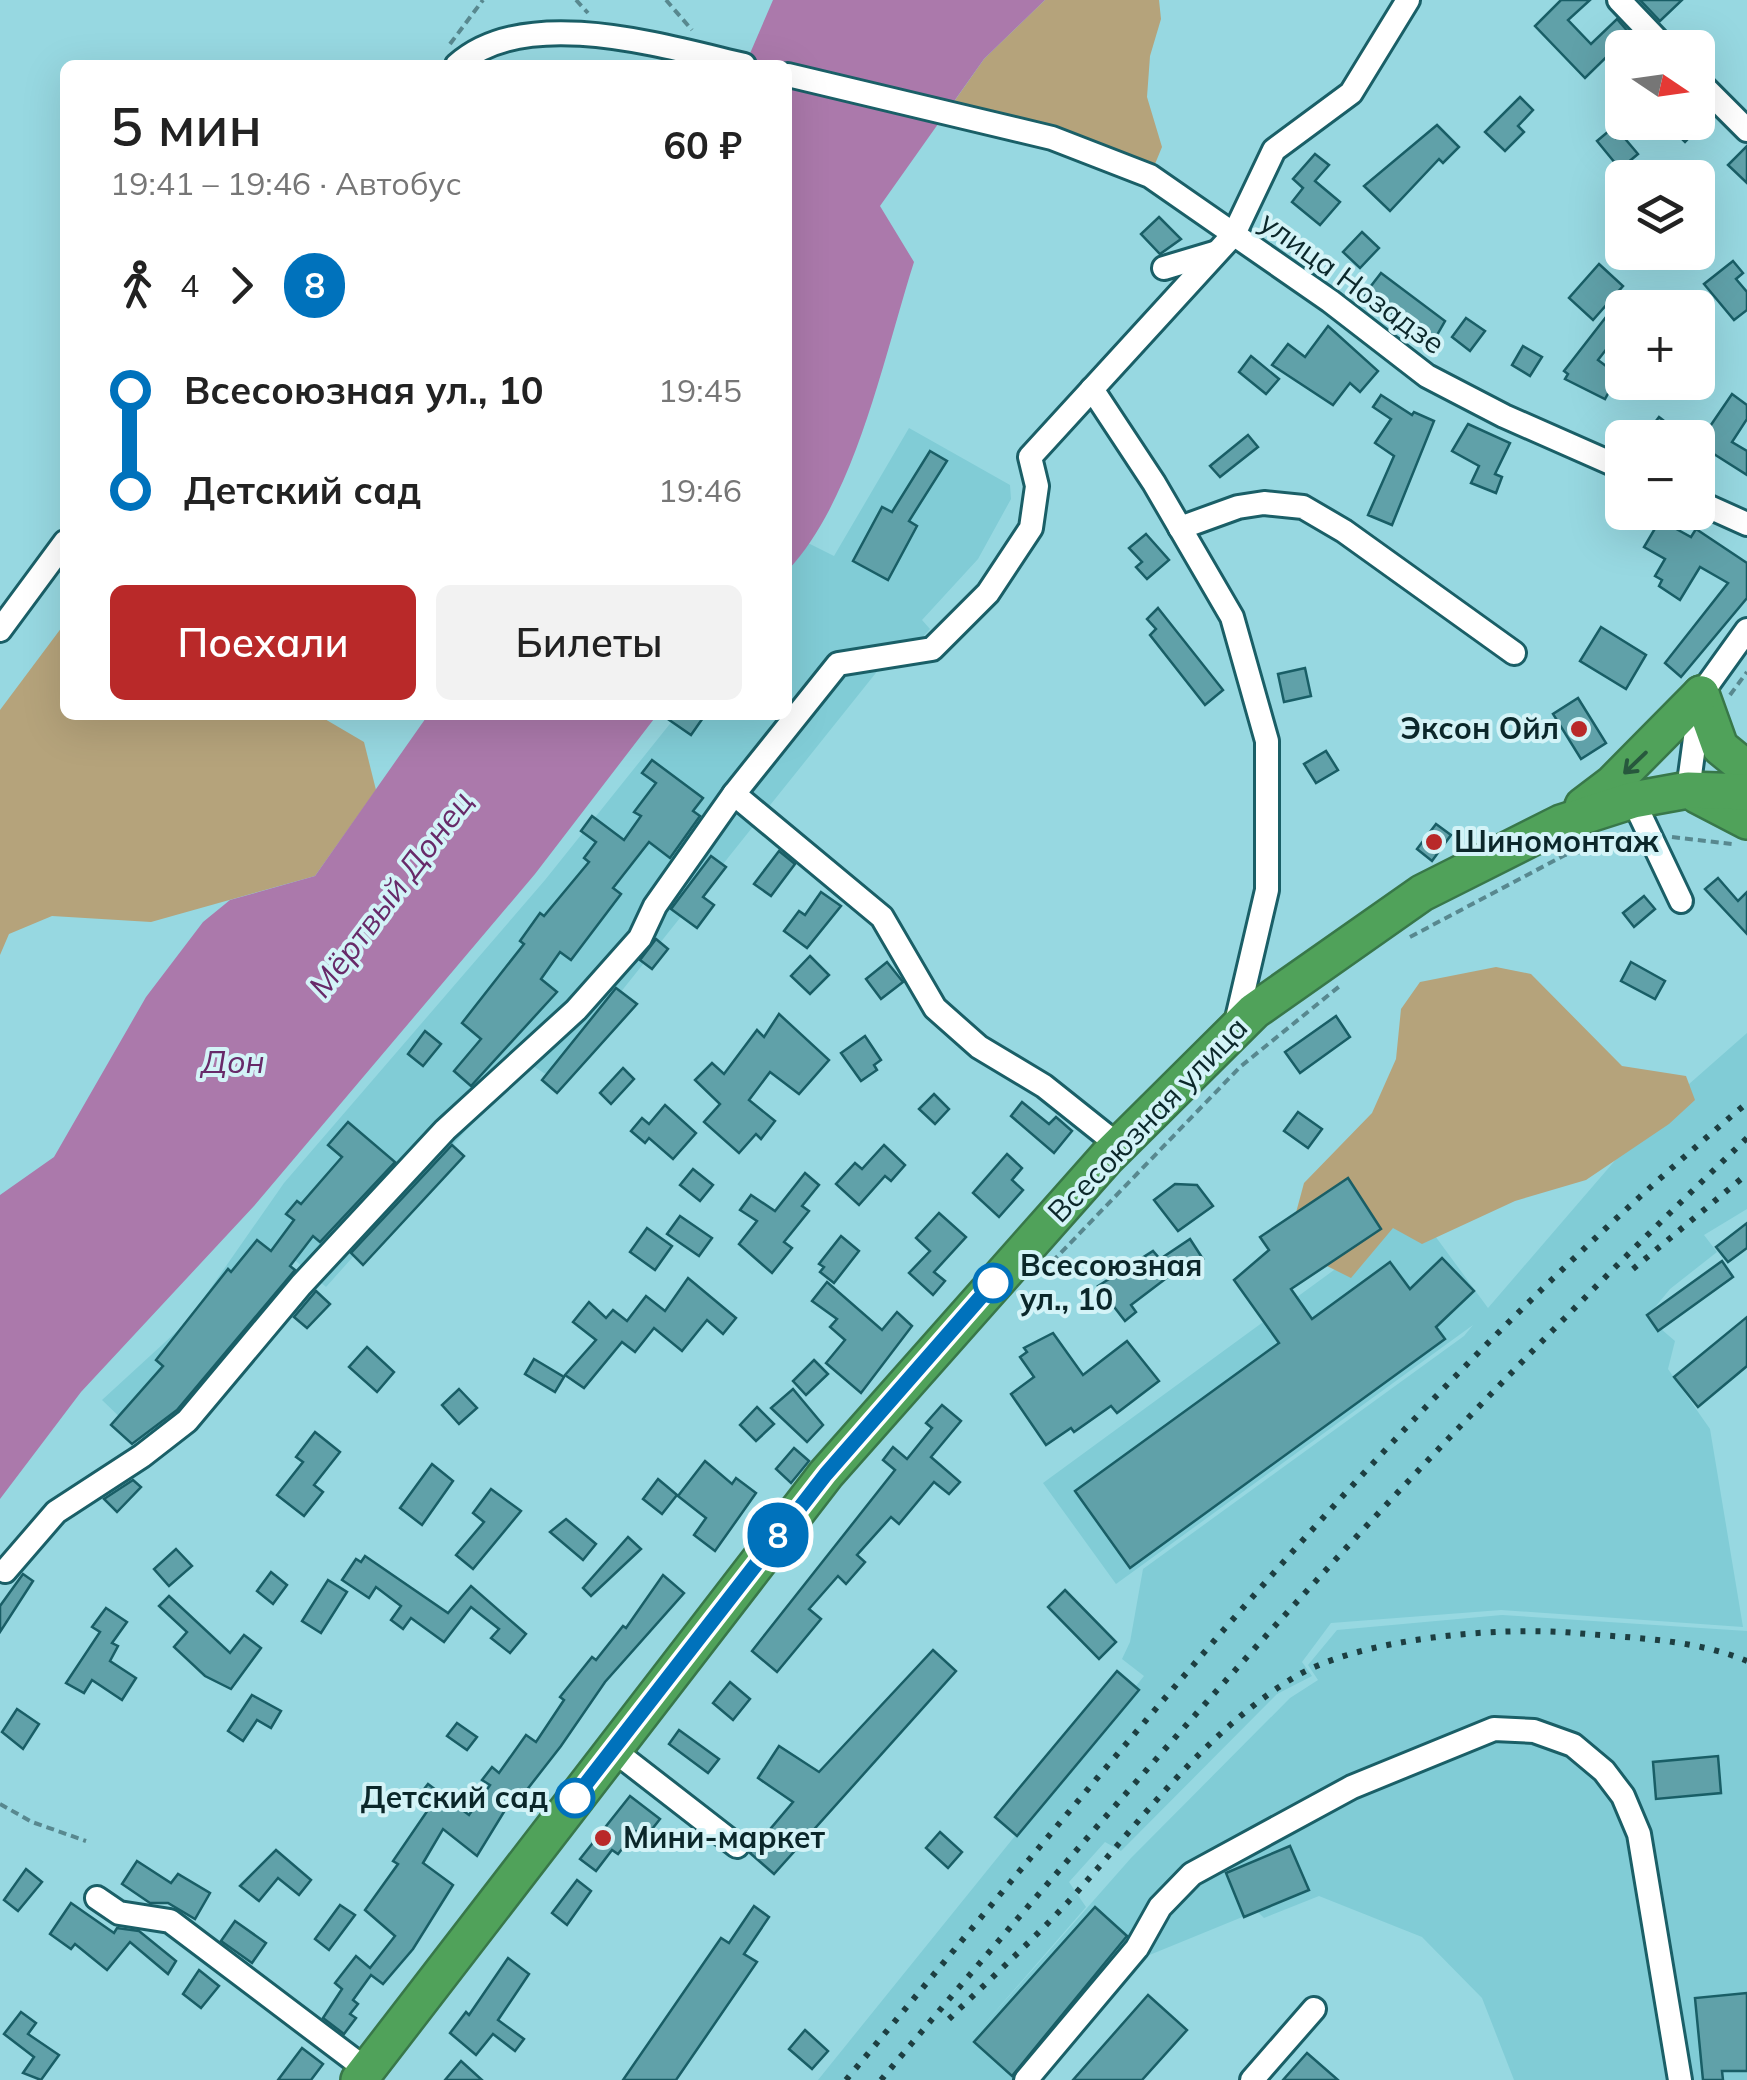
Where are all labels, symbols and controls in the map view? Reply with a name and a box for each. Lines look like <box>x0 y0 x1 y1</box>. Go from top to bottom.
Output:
north arrow <box>1605 30 1715 140</box>
map controls <box>1605 30 1715 530</box>
text: 5 мин <box>110 91 262 160</box>
text: 60 ₽ <box>663 121 742 169</box>
button: layers <box>1605 160 1715 270</box>
text: 19:41 – 19:46 · Автобус <box>110 163 462 203</box>
street label: улица Нозадзе <box>1253 202 1452 362</box>
icon: walk <box>110 258 165 313</box>
icon: forward <box>214 258 269 313</box>
text: 8 <box>304 263 325 307</box>
text: 4 <box>180 265 199 305</box>
button: + <box>1605 290 1715 400</box>
text: Всесоюзная ул., 10 <box>184 366 543 414</box>
text: 19:45 <box>658 370 742 410</box>
button: − <box>1605 420 1715 530</box>
text: Детский сад <box>184 466 421 514</box>
text: 19:46 <box>658 470 742 510</box>
button: Поехали <box>110 585 416 700</box>
button: Билеты <box>436 585 742 700</box>
place label: Эксон Ойл <box>1400 709 1559 747</box>
marker: Эксон Ойл <box>1568 718 1590 740</box>
one-way arrow <box>1623 750 1647 774</box>
water label: Мёртвый Донец <box>299 782 481 1005</box>
place label: Шиномонтаж <box>1454 822 1659 860</box>
marker: Шиномонтаж <box>1423 831 1445 853</box>
street label: Всесоюзная улица <box>1039 1008 1255 1230</box>
water label: Дон <box>199 1041 265 1081</box>
place label: Всесоюзная ул., 10 <box>1020 1246 1202 1318</box>
marker: Всесоюзная ул., 10 <box>974 1264 1012 1302</box>
line badge: 8 <box>746 1502 810 1568</box>
text: 8 <box>767 1513 789 1557</box>
place label: Детский сад <box>361 1778 548 1816</box>
marker: Детский сад <box>556 1779 594 1817</box>
place label: Мини-маркет <box>623 1818 826 1856</box>
marker: Мини-маркет <box>592 1827 614 1849</box>

